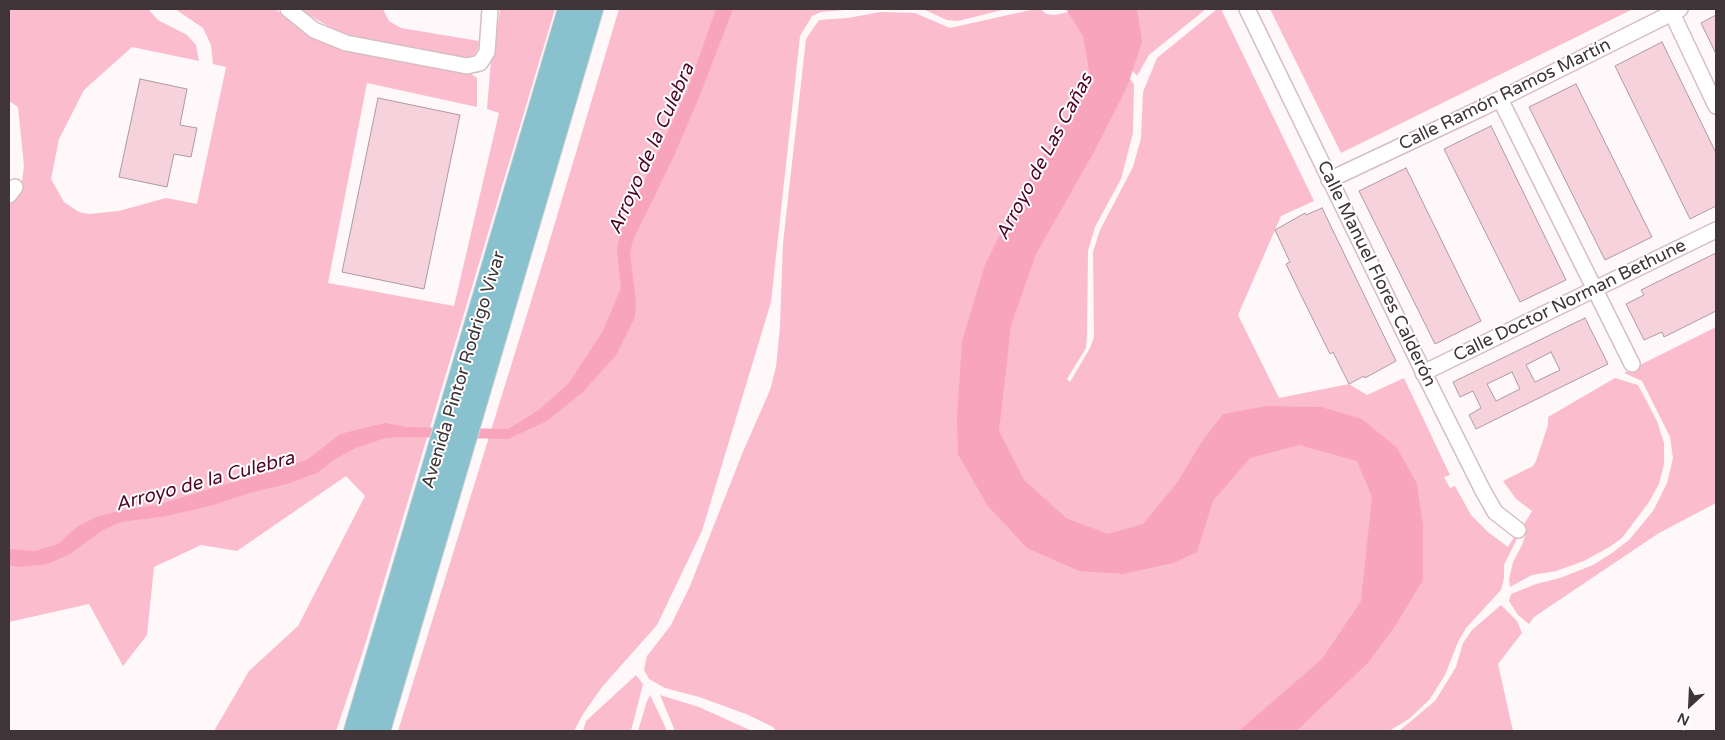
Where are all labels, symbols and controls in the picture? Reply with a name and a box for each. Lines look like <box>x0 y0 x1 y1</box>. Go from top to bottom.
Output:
street label: Calle Ramón Ramos Martín <box>1396 34 1614 156</box>
water label: Arroyo de la Culebra <box>604 60 700 238</box>
water label: Arroyo de Las Cañas <box>992 70 1098 244</box>
street label: Calle Manuel Flores Calderón <box>1312 157 1440 391</box>
street label: Calle Doctor Norman Bethune <box>1450 235 1690 367</box>
street label: Avenida Pintor Rodrigo Vivar <box>418 249 510 491</box>
water label: Arroyo de la Culebra <box>113 447 297 517</box>
north arrow <box>1665 680 1715 730</box>
text: N <box>1675 709 1692 729</box>

